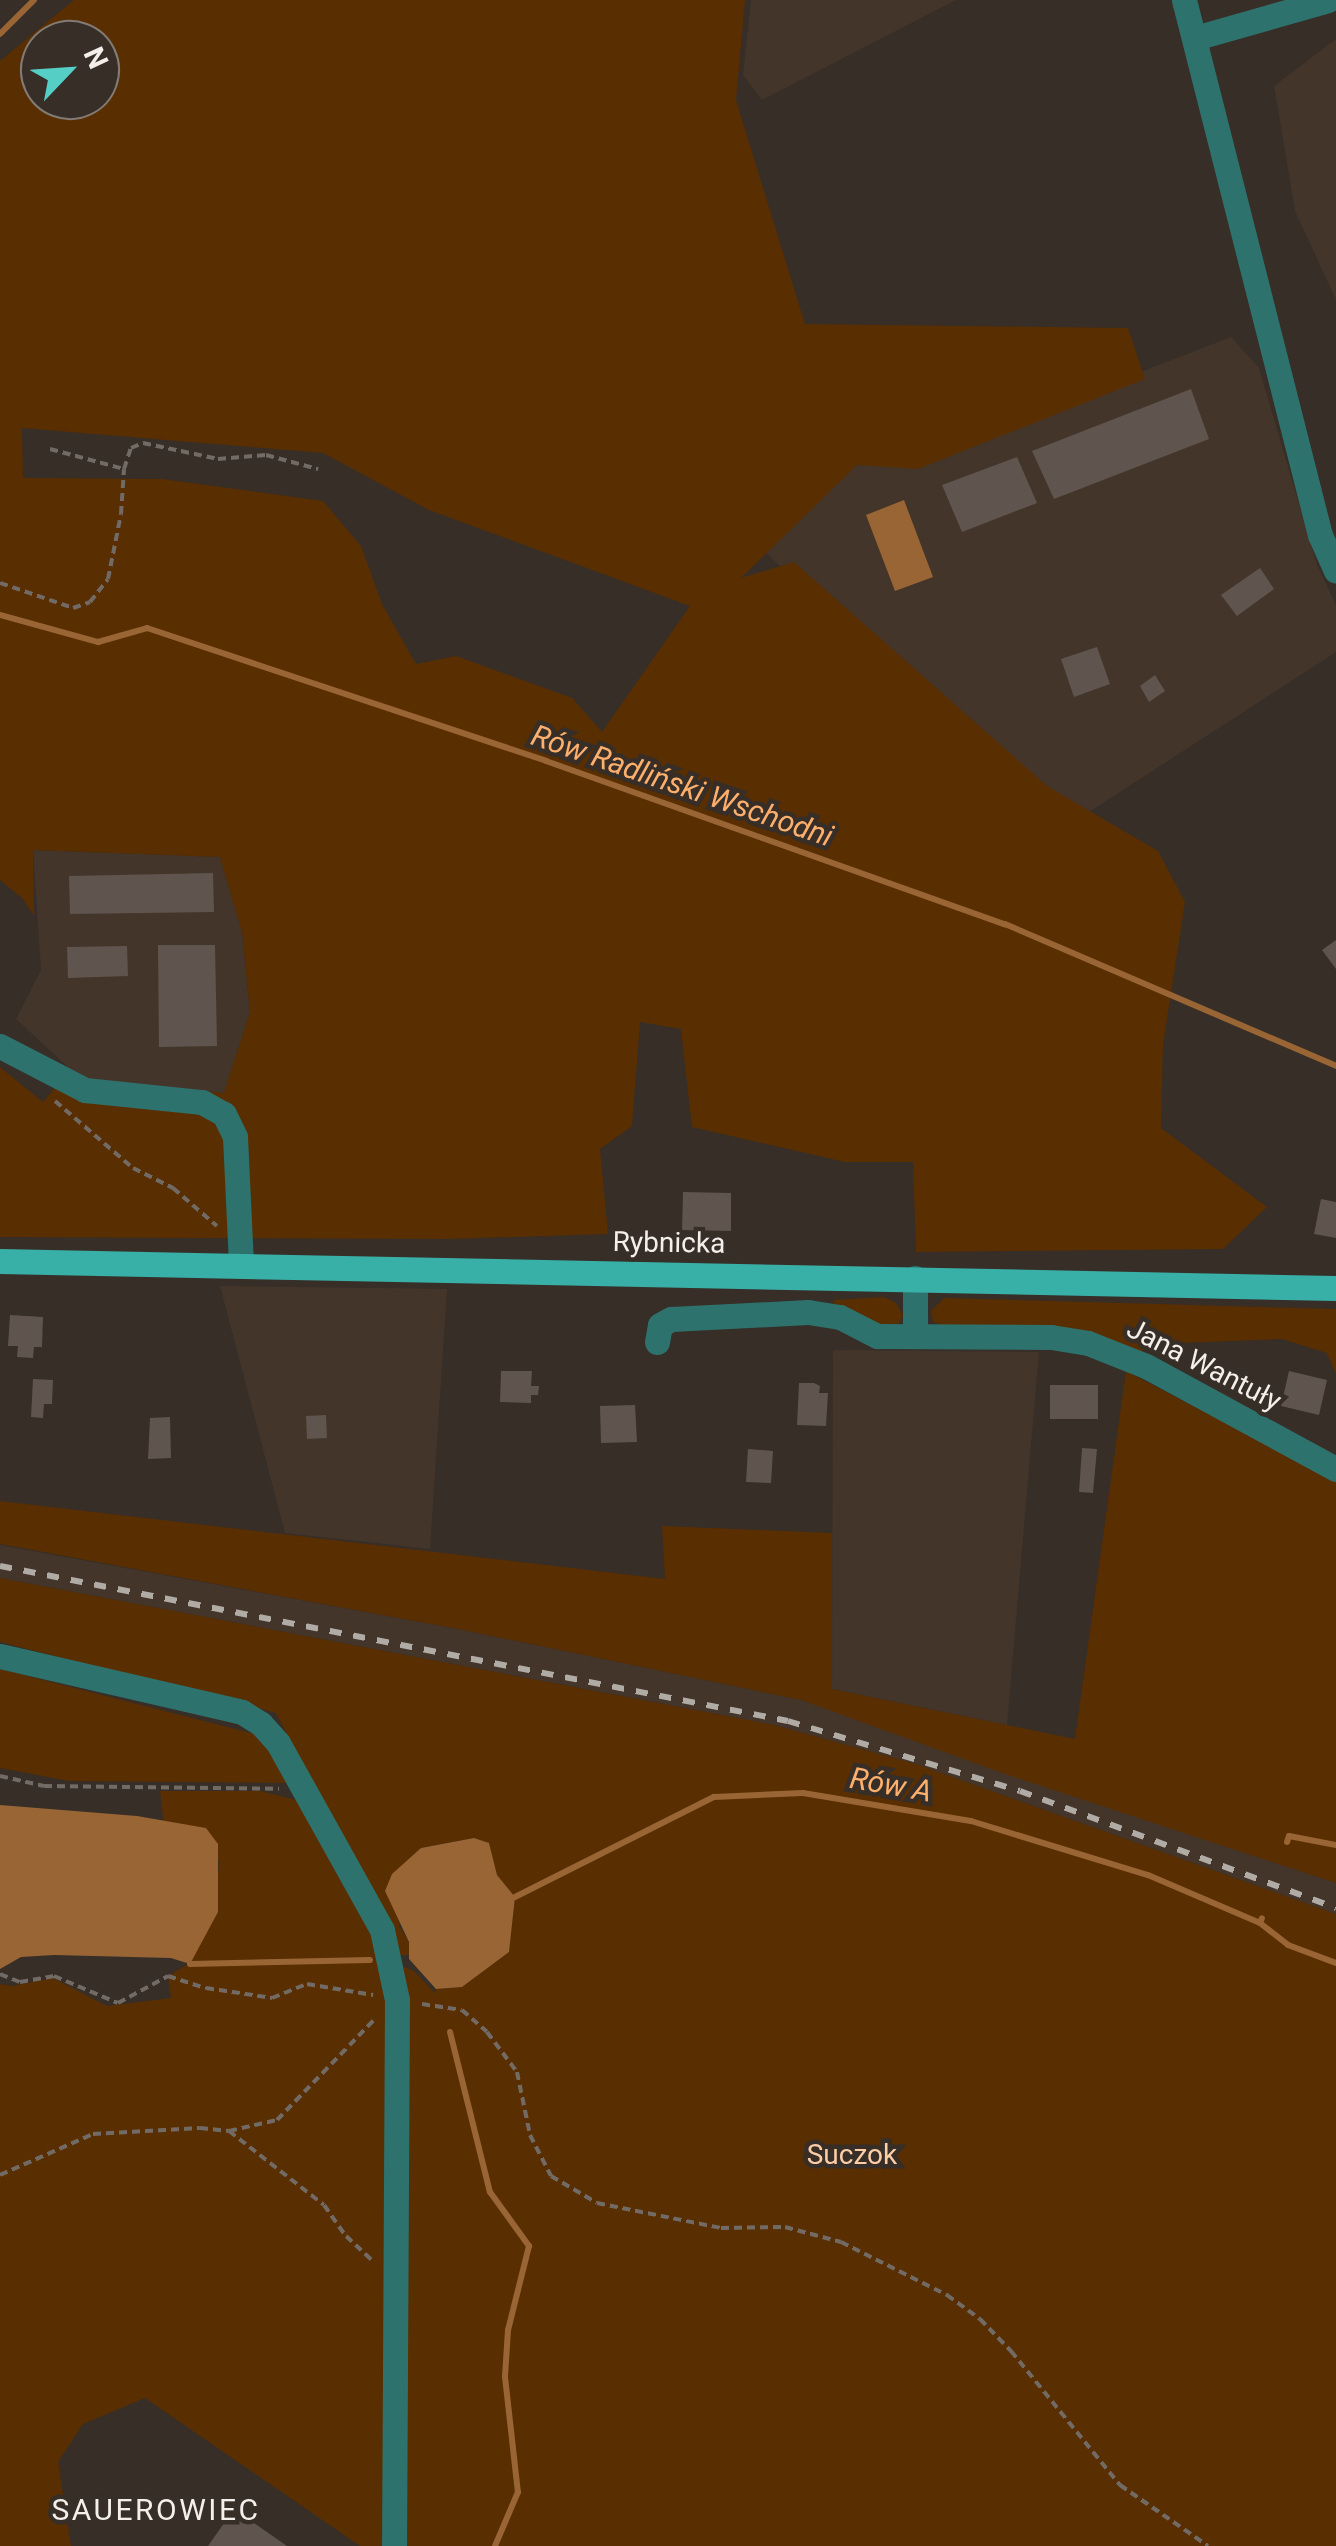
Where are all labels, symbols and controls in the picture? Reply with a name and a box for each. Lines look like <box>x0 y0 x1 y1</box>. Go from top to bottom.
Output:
north arrow <box>20 20 120 120</box>
text: N <box>77 42 115 74</box>
water label: Rów Radliński Wschodni <box>526 717 838 855</box>
street label: Rybnicka <box>612 1225 726 1261</box>
street label: Jana Wantuły <box>1121 1312 1287 1418</box>
water label: Rów A <box>847 1760 935 1810</box>
park label: Suczok <box>807 2138 897 2172</box>
district label: SAUEROWIEC <box>51 2492 261 2528</box>

